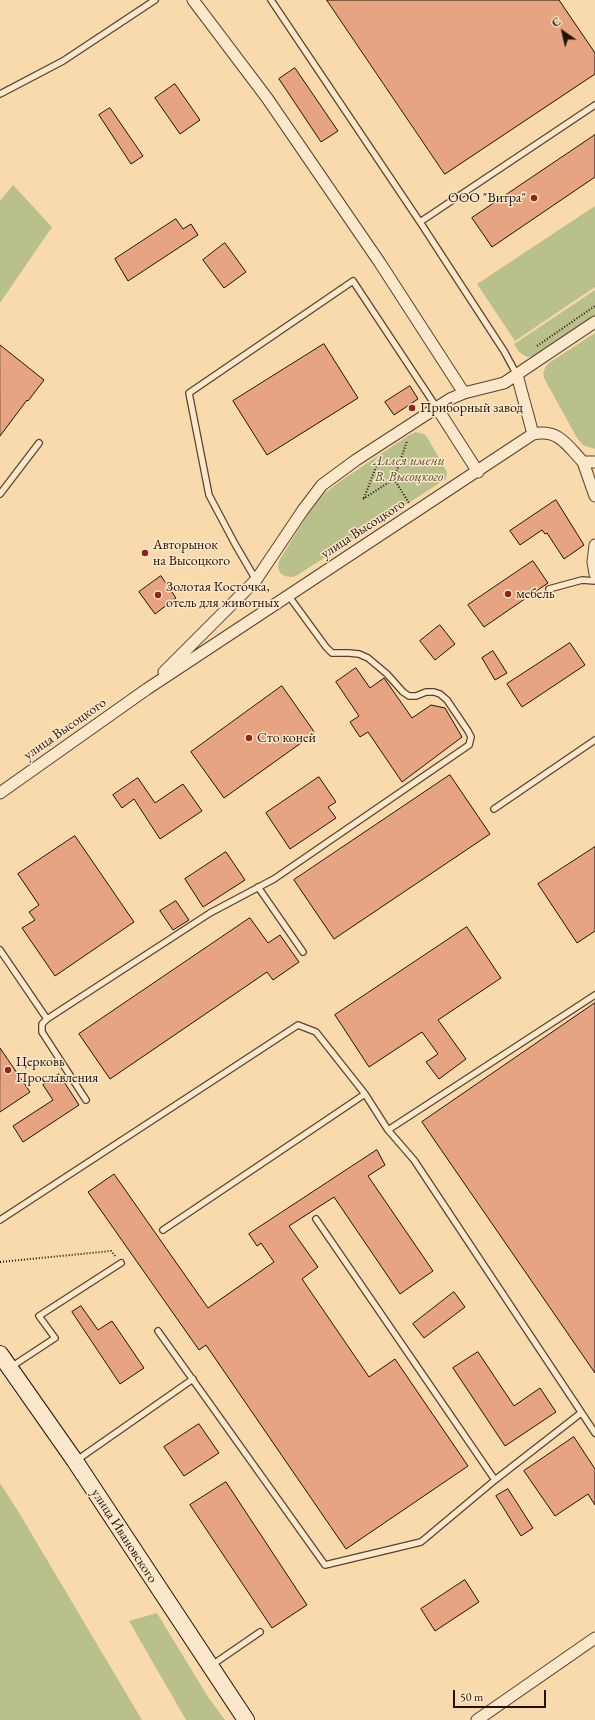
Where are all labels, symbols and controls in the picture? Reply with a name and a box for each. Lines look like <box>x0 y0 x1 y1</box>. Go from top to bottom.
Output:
north arrow <box>543 12 583 52</box>
text: С <box>549 14 563 30</box>
place label: ООО "Витра" <box>448 190 526 206</box>
marker: ООО "Витра" <box>529 193 539 203</box>
place label: Приборный завод <box>420 400 523 416</box>
marker: Приборный завод <box>407 403 417 413</box>
park label: Аллея имени В. Высоцкого <box>373 453 445 486</box>
street label: улица Высоцкого <box>318 496 408 562</box>
place label: Авторынок на Высоцкого <box>153 537 230 570</box>
marker: Авторынок на Высоцкого <box>140 548 150 558</box>
place label: Золотая Косточка, отель для животных <box>166 579 279 612</box>
place label: мебель <box>516 586 555 602</box>
marker: мебель <box>503 589 513 599</box>
marker: Золотая Косточка, отель для животных <box>153 590 163 600</box>
street label: улица Высоцкого <box>20 694 110 764</box>
place label: Сто коней <box>257 730 316 746</box>
marker: Сто коней <box>244 733 254 743</box>
place label: Церковь Прославления <box>16 1054 98 1086</box>
marker: Церковь Прославления <box>3 1065 13 1075</box>
street label: улица Ивановского <box>87 1486 161 1586</box>
scale bar <box>455 1682 548 1708</box>
text: 50 m <box>460 1689 483 1705</box>

